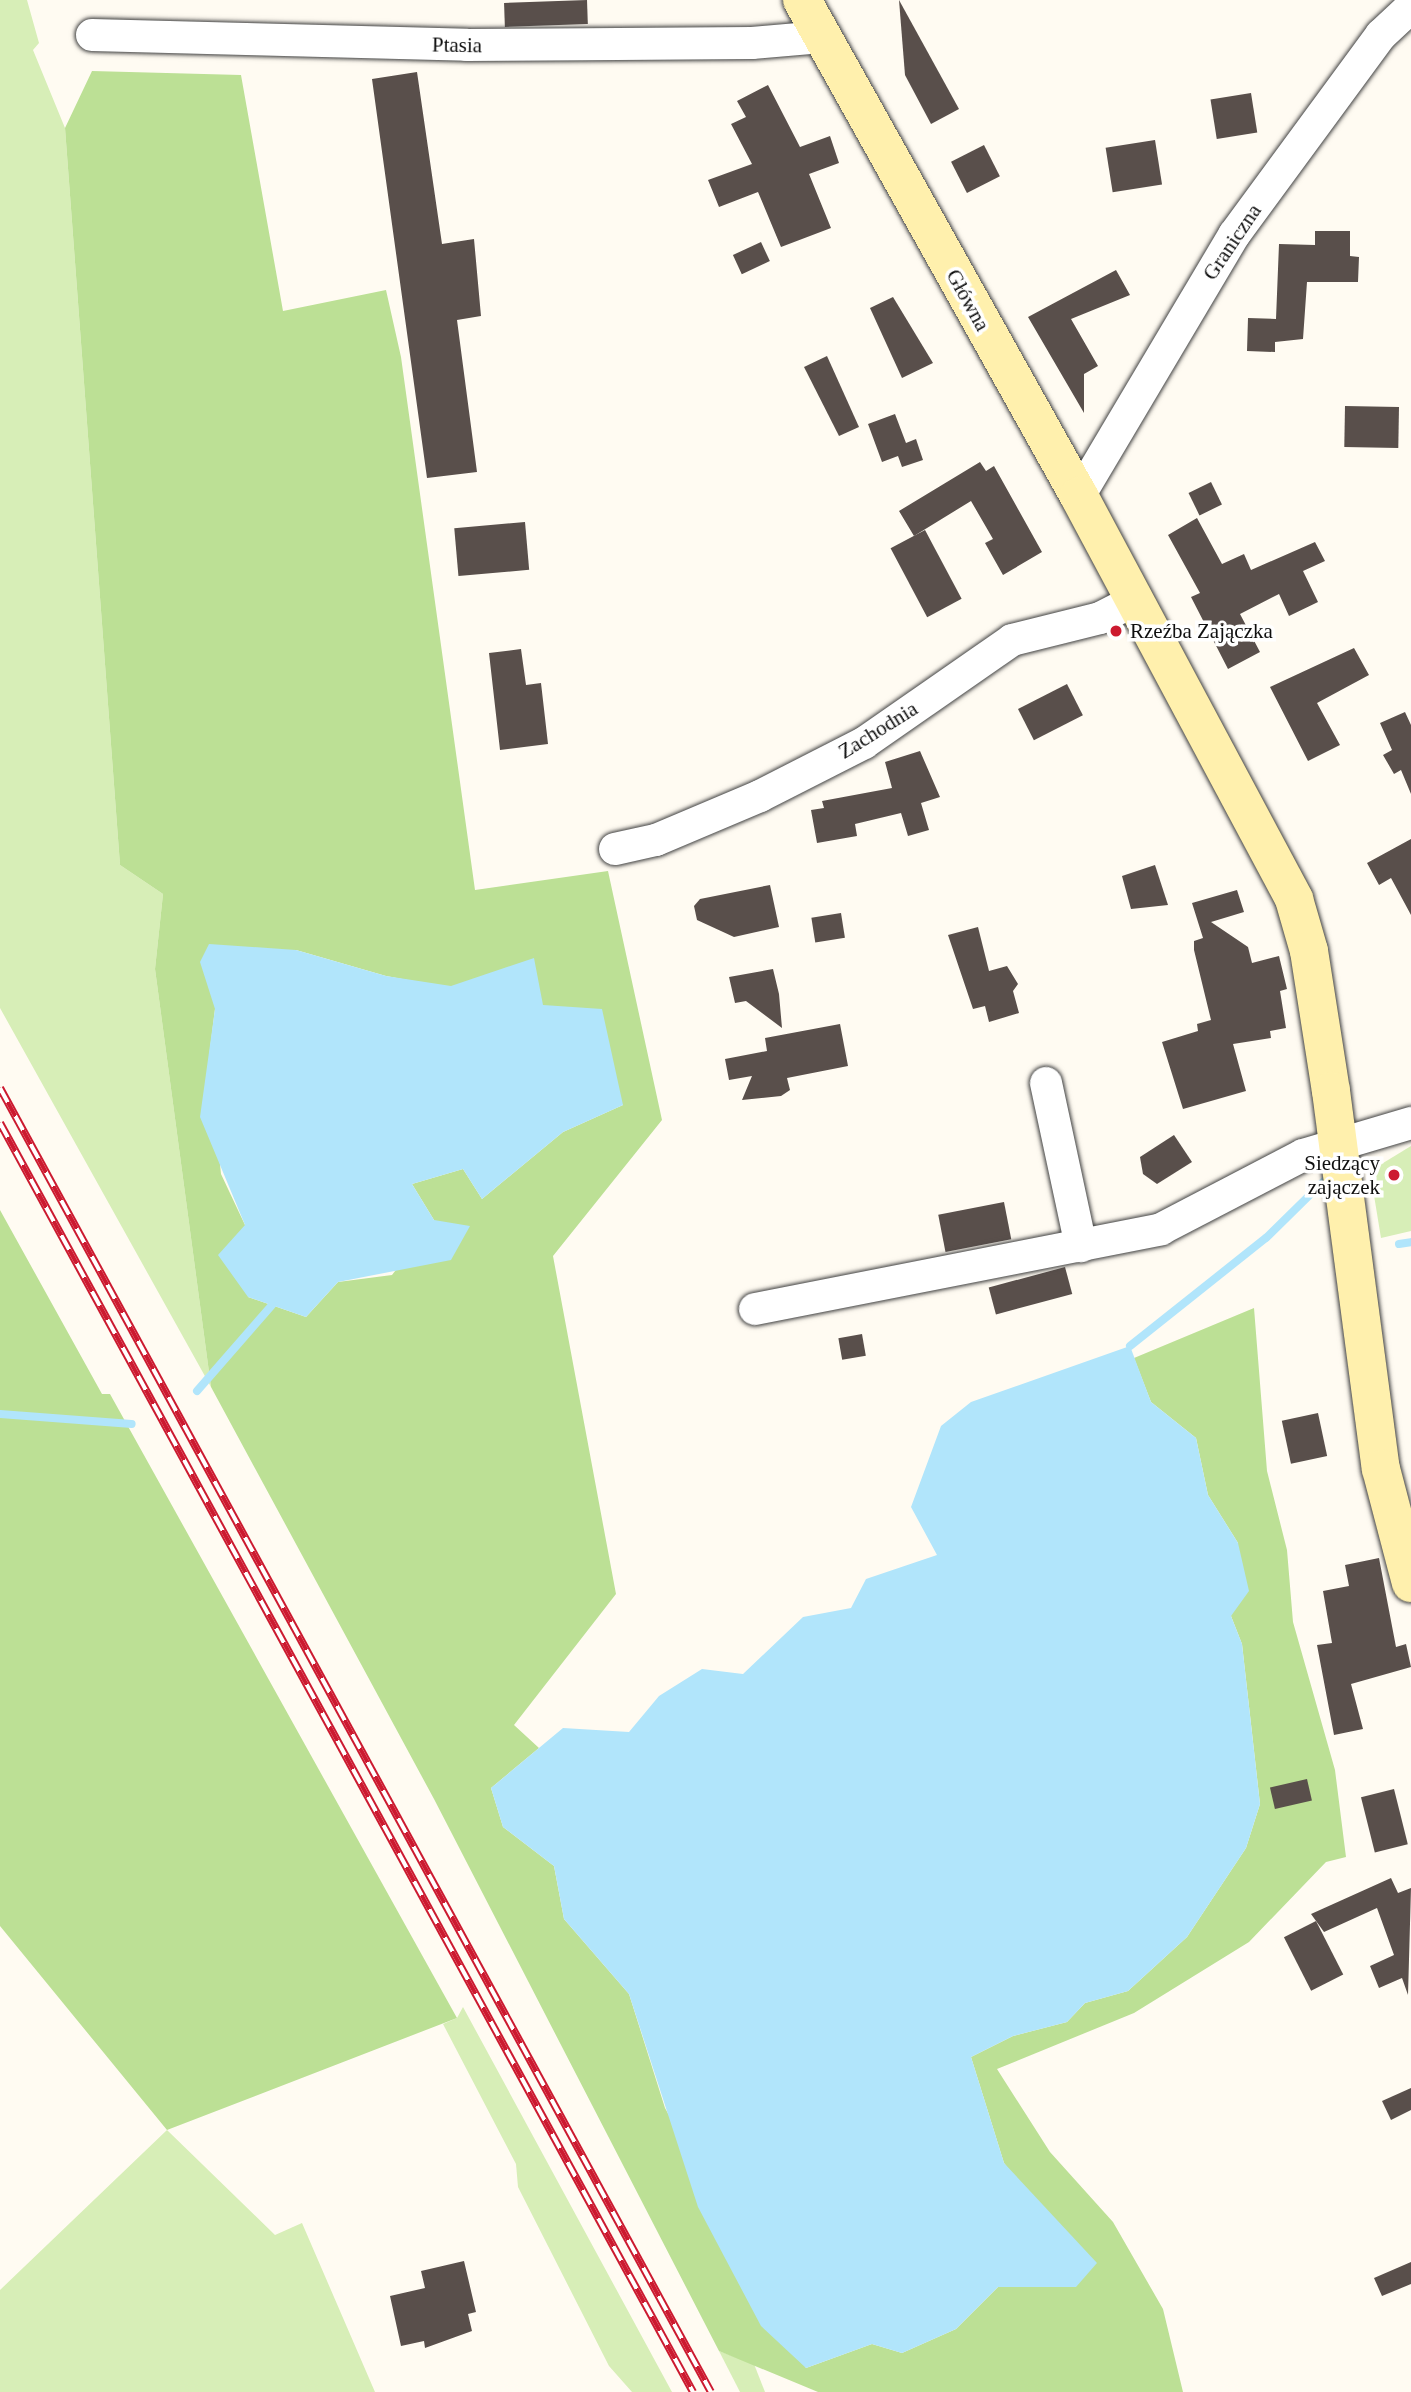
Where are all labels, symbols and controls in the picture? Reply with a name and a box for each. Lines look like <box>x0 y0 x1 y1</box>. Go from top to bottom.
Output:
street label: Ptasia <box>432 32 482 58</box>
street label: Graniczna <box>1197 199 1267 285</box>
street label: Główna <box>941 265 995 335</box>
place label: Rzeźba Zajączka <box>1130 618 1273 644</box>
marker: Rzeźba Zajączka <box>1108 623 1124 639</box>
street label: Zachodnia <box>834 696 922 764</box>
place label: Siedzący zajączek <box>1304 1150 1380 1200</box>
marker: Siedzący zajączek <box>1386 1167 1402 1183</box>

